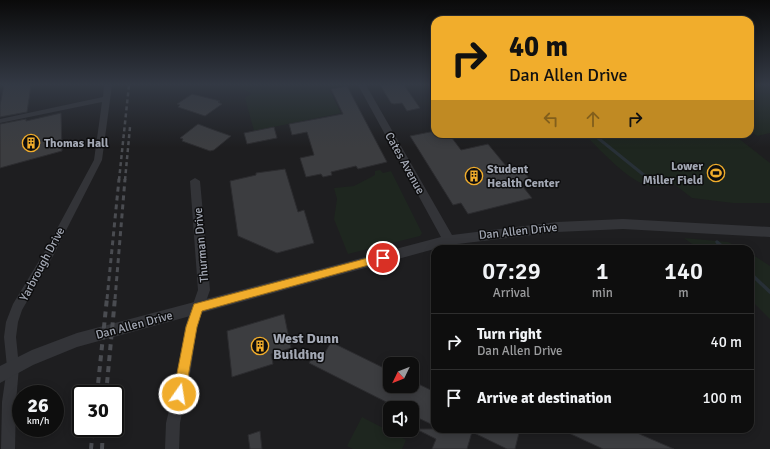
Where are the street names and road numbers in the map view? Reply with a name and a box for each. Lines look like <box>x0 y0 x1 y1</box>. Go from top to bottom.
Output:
street label: Cates Avenue <box>381 130 428 197</box>
street label: Thurman Drive <box>191 207 212 283</box>
street label: Dan Allen Drive <box>478 220 558 243</box>
street label: Yarbrough Drive <box>17 225 68 304</box>
street label: Dan Allen Drive <box>94 308 174 343</box>

